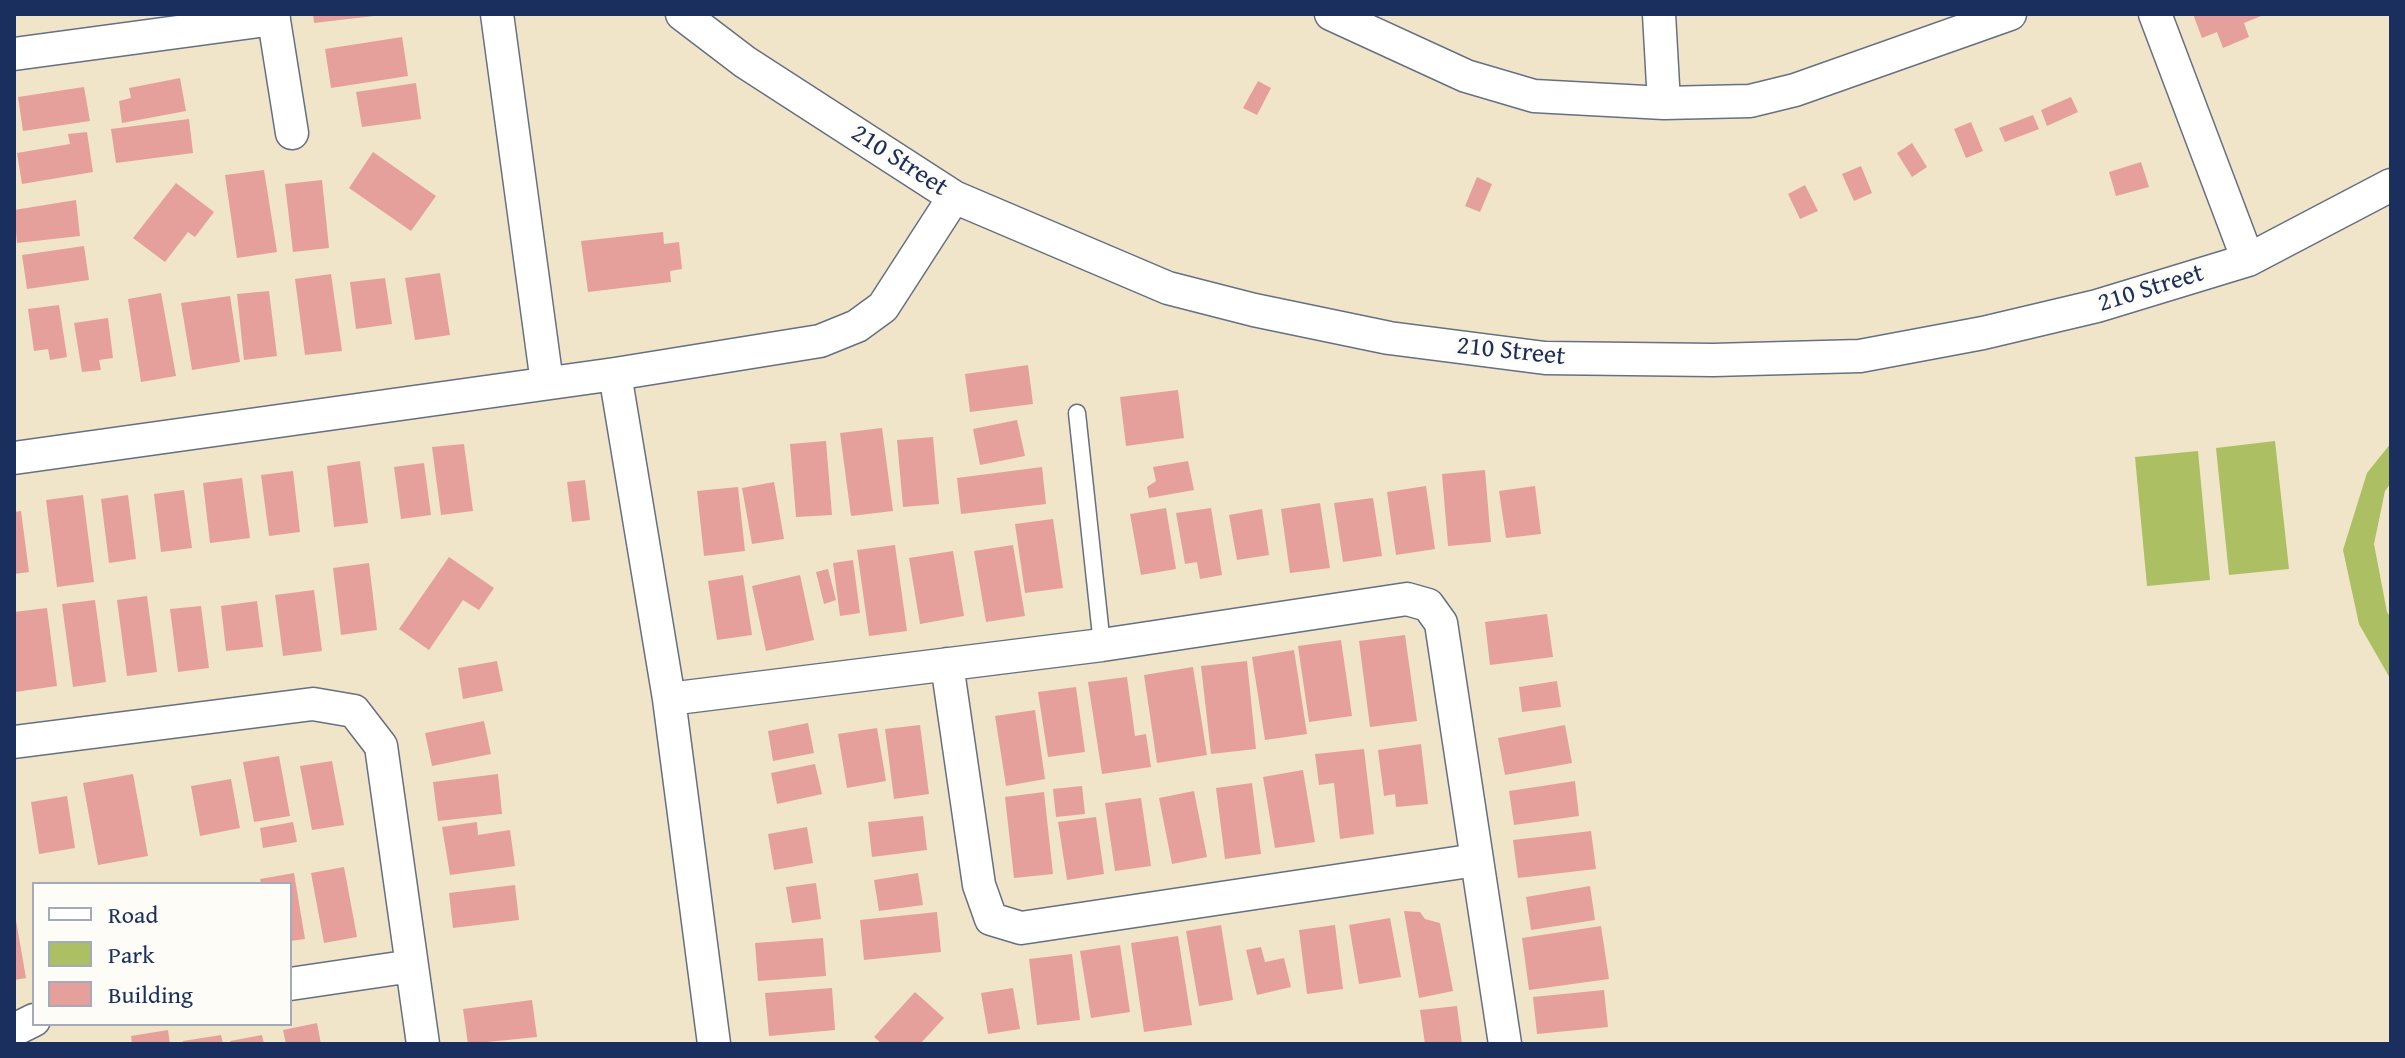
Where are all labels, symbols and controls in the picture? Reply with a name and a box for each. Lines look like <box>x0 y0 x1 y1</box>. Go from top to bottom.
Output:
street label: 210 Street <box>845 118 953 204</box>
street label: 210 Street <box>2094 258 2208 320</box>
street label: 210 Street <box>1455 331 1567 373</box>
legend <box>32 882 292 1026</box>
text: Road <box>108 897 158 932</box>
text: Park <box>108 937 154 972</box>
text: Building <box>108 977 193 1012</box>

